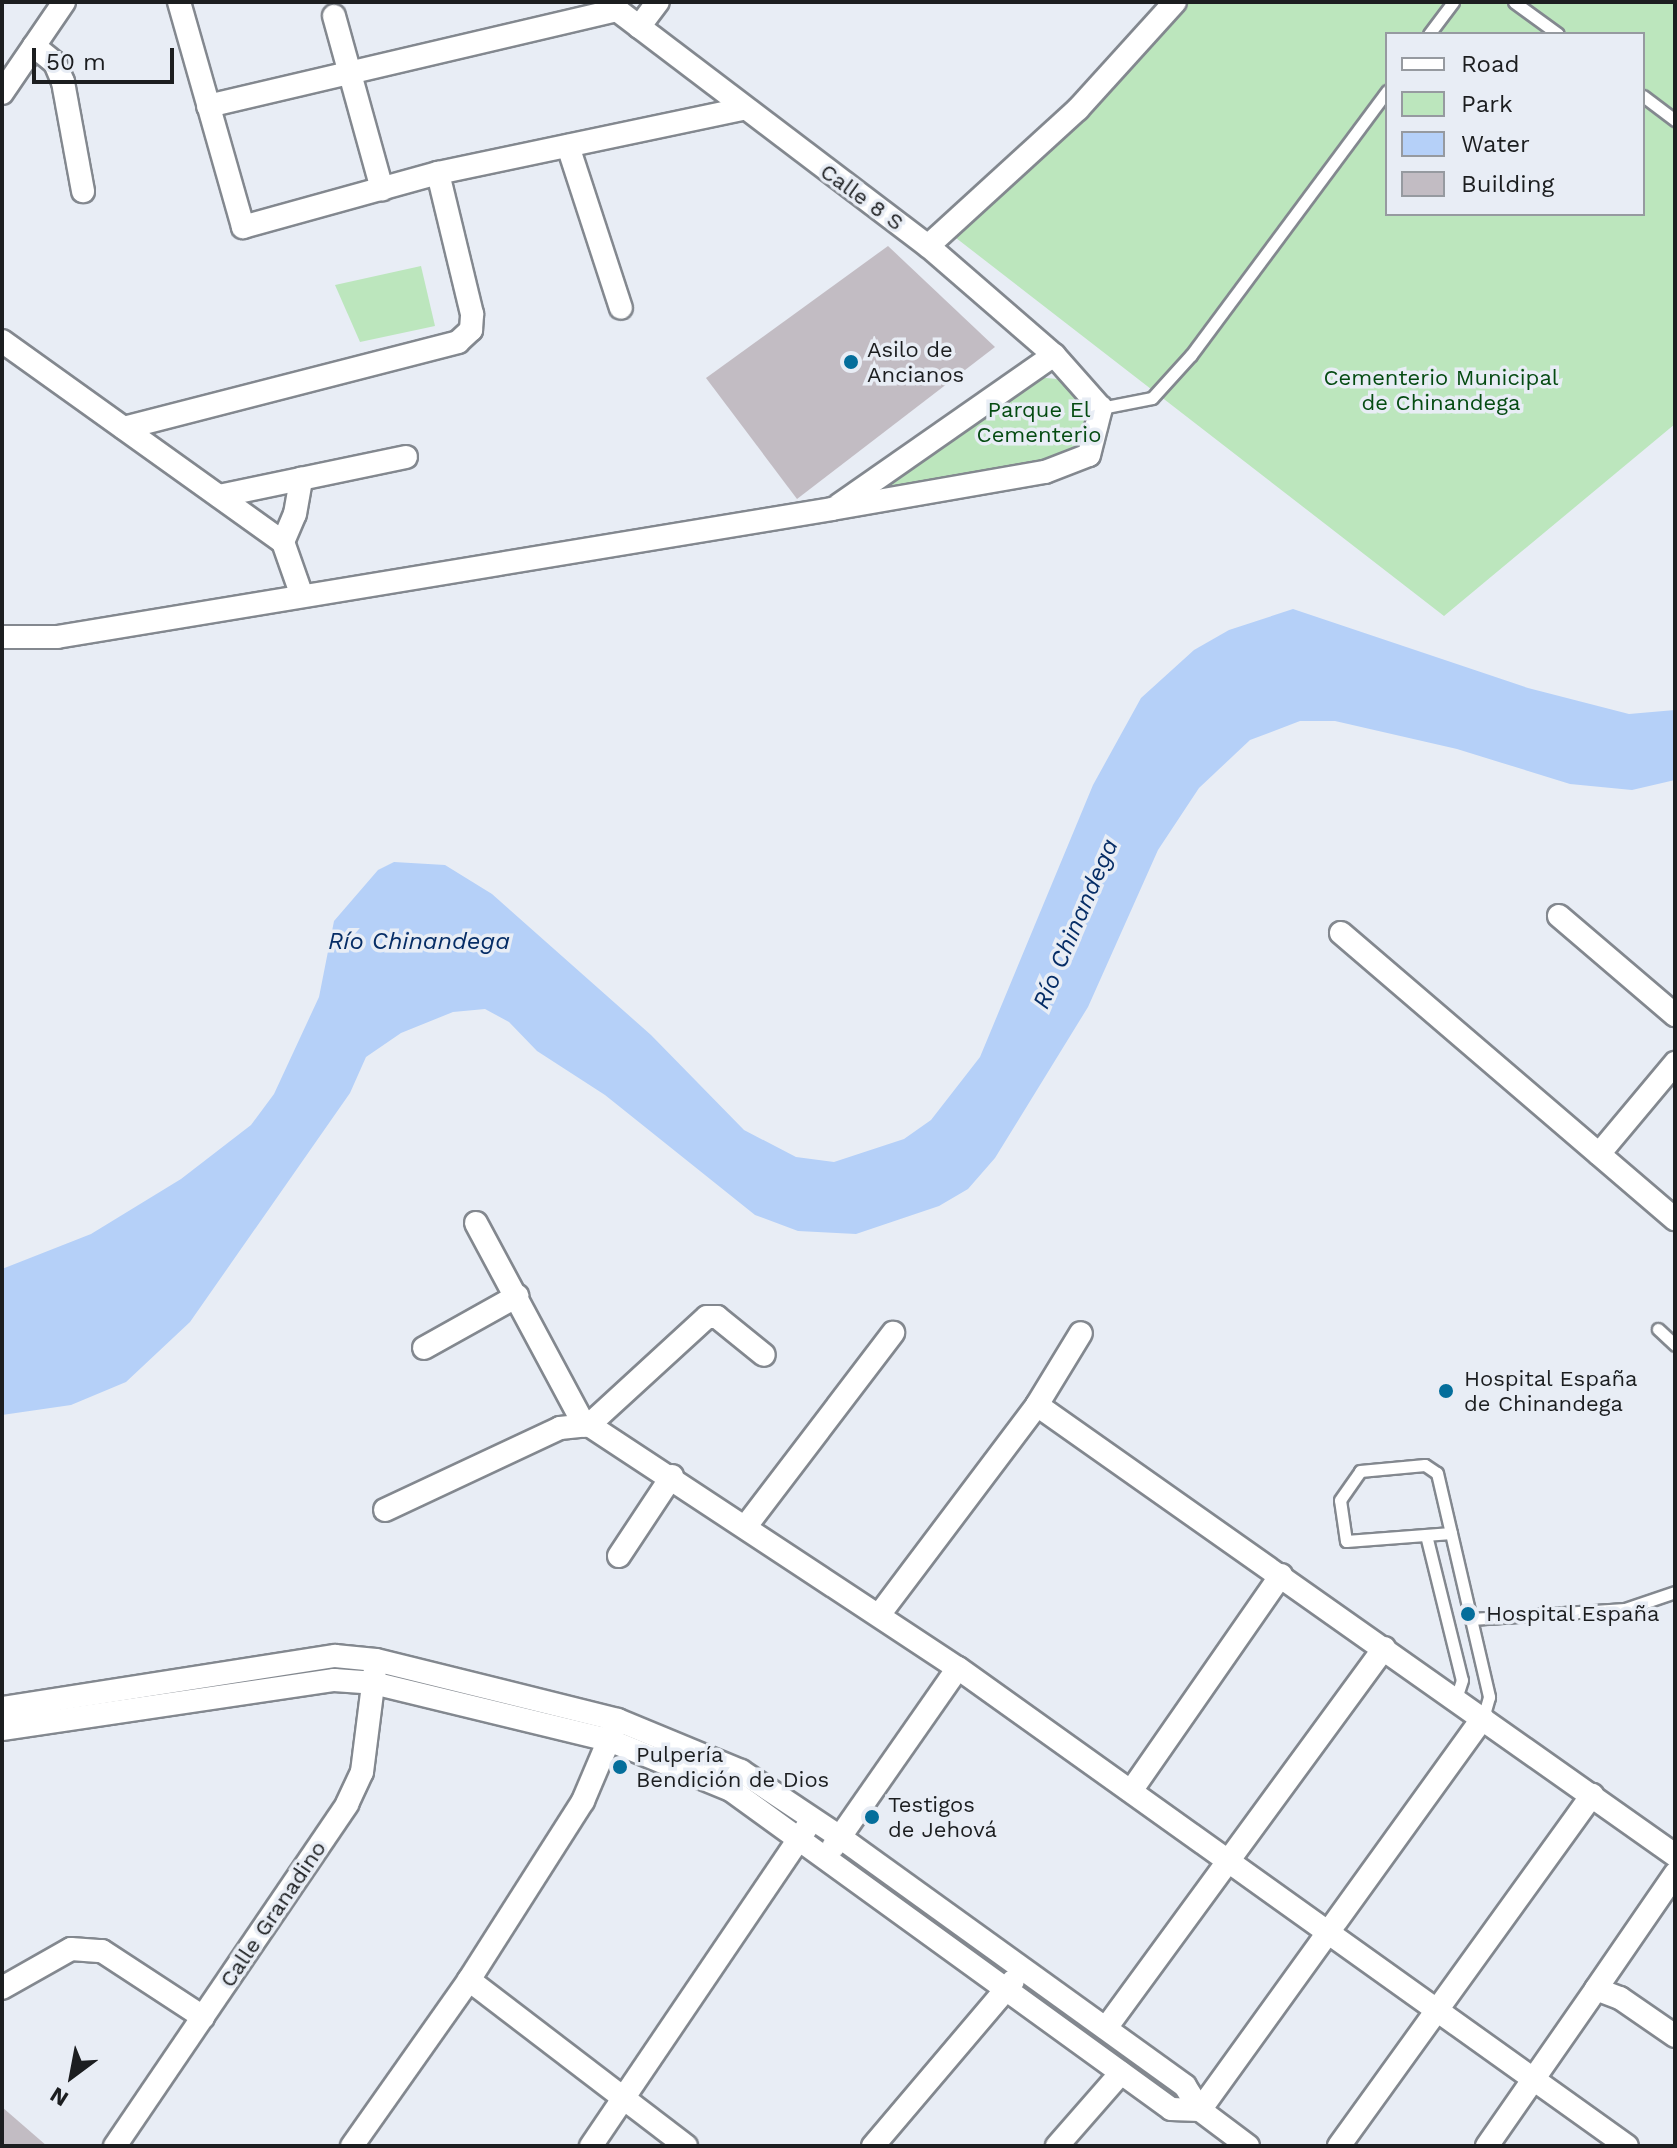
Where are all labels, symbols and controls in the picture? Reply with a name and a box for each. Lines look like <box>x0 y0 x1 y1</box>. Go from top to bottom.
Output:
scale bar <box>36 32 178 82</box>
legend <box>1385 32 1645 216</box>
text: 50 m <box>46 48 106 76</box>
text: Road <box>1461 50 1520 78</box>
text: Park <box>1461 90 1513 118</box>
text: Water <box>1461 130 1530 158</box>
street label: Calle 8 S <box>815 158 909 236</box>
text: Building <box>1461 170 1554 198</box>
place label: Asilo de Ancianos <box>867 336 964 388</box>
marker: Asilo de Ancianos <box>842 353 860 371</box>
park label: Cementerio Municipal de Chinandega <box>1323 364 1559 416</box>
park label: Parque El Cementerio <box>977 396 1101 448</box>
water label: Río Chinandega <box>1027 835 1125 1013</box>
water label: Río Chinandega <box>328 928 510 956</box>
place label: Hospital España de Chinandega <box>1464 1365 1638 1416</box>
marker: Hospital España de Chinandega <box>1435 1380 1457 1402</box>
place label: Hospital España <box>1486 1601 1660 1627</box>
marker: Hospital España <box>1457 1603 1479 1625</box>
place label: Pulpería Bendición de Dios <box>636 1741 829 1792</box>
marker: Pulpería Bendición de Dios <box>611 1758 629 1776</box>
place label: Testigos de Jehová <box>888 1791 997 1842</box>
marker: Testigos de Jehová <box>863 1808 881 1826</box>
street label: Calle Granadino <box>214 1836 332 1992</box>
north arrow <box>32 2036 112 2116</box>
text: N <box>45 2082 73 2112</box>

